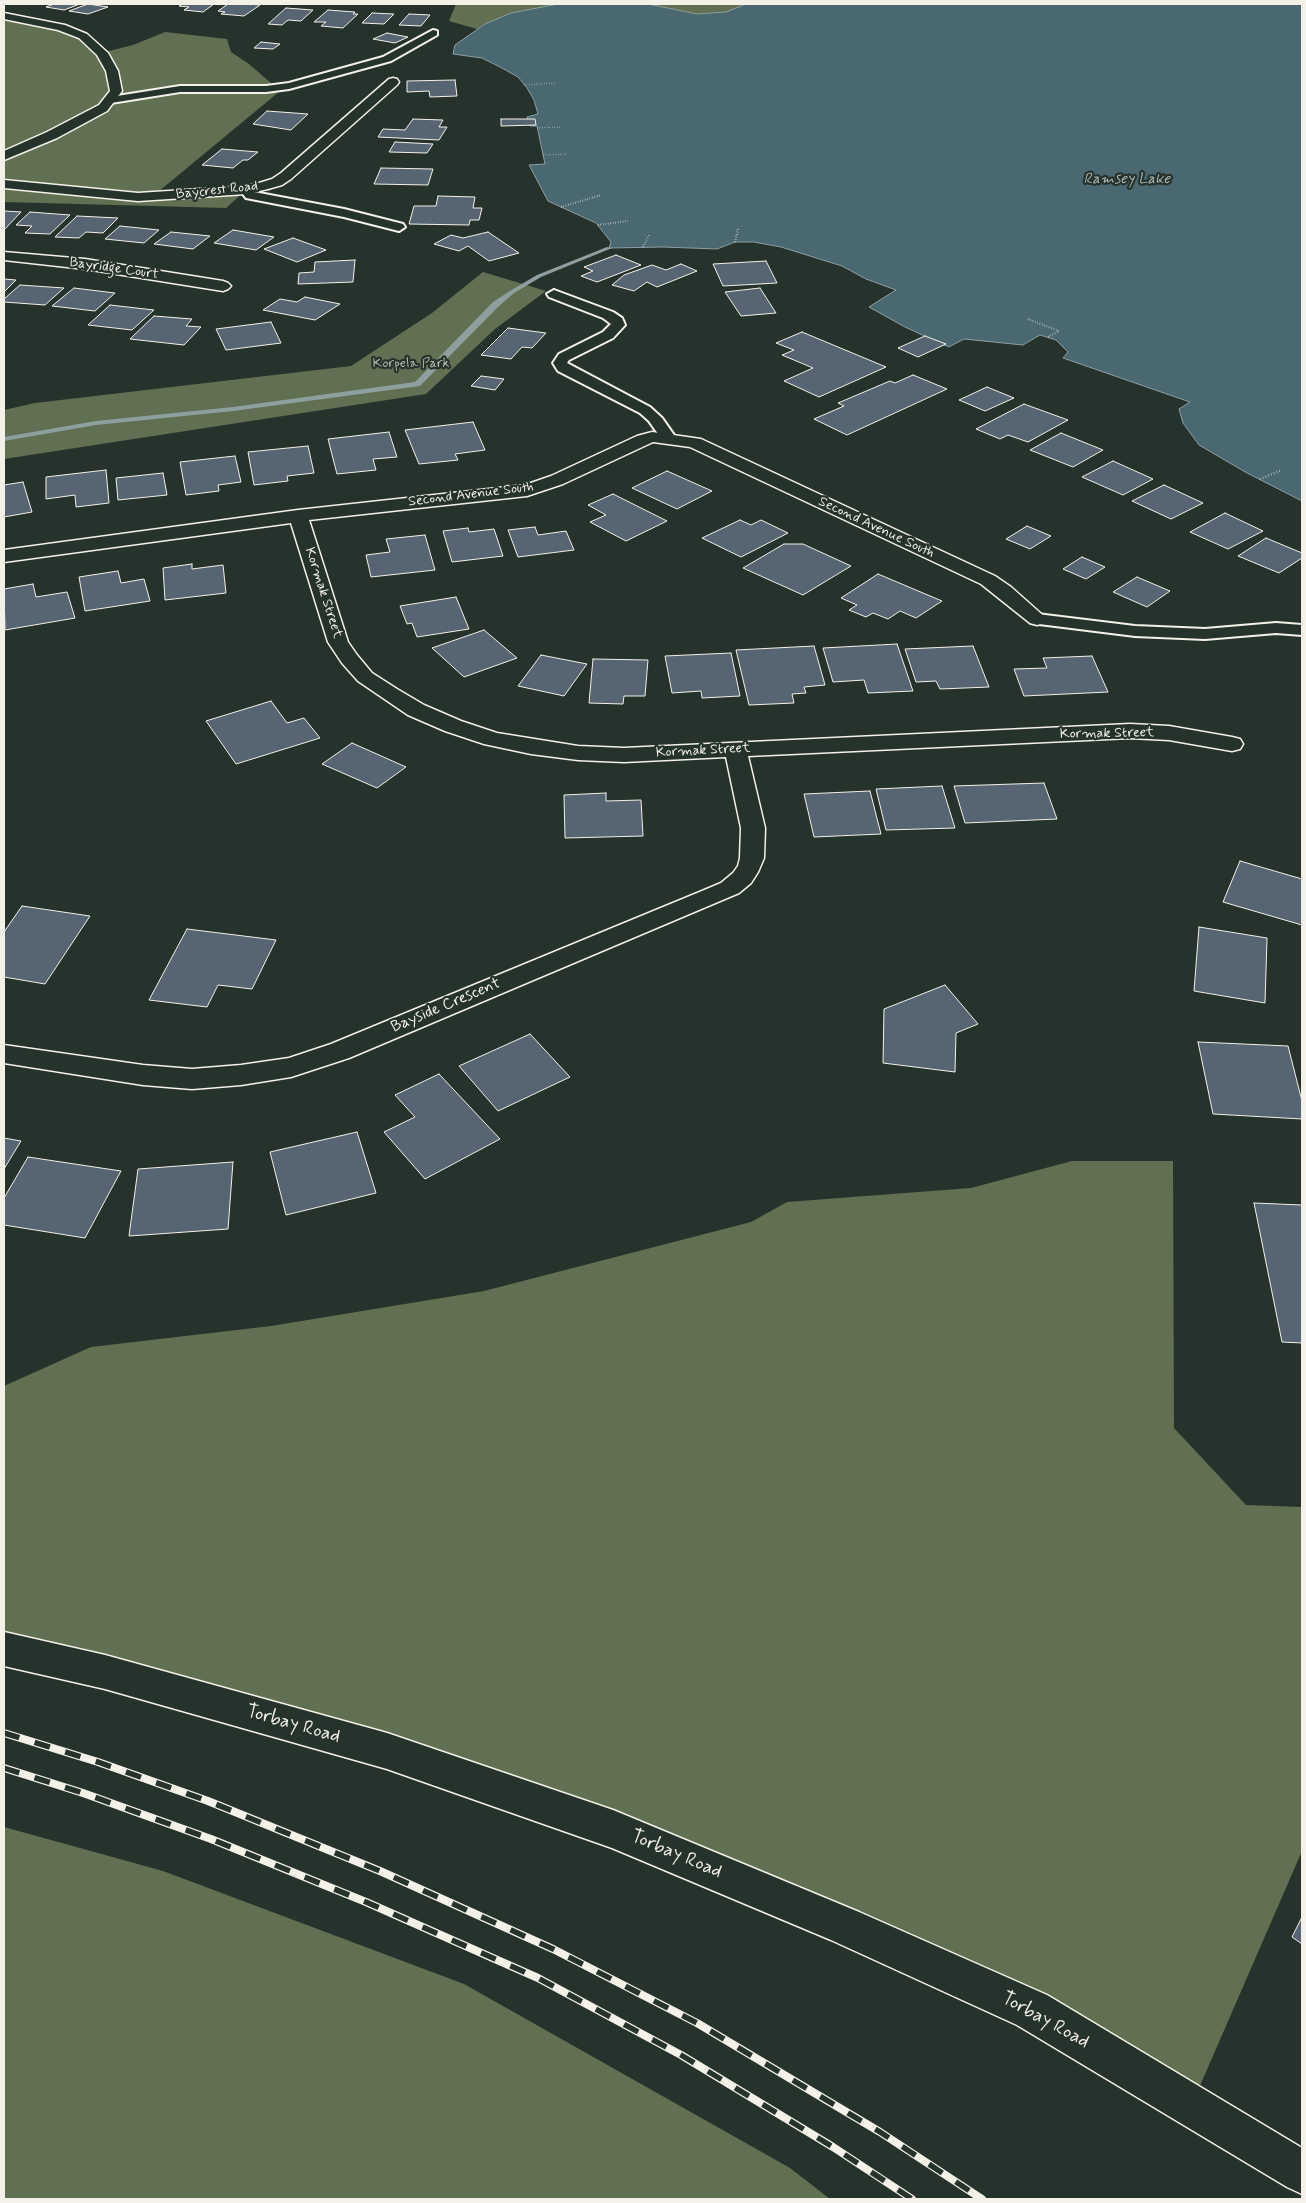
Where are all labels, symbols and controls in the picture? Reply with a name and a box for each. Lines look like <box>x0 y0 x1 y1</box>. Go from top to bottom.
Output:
water label: Ramsey Lake <box>1084 171 1170 189</box>
street label: Baycrest Road <box>175 178 259 204</box>
street label: Bayridge Court <box>68 254 160 284</box>
park label: Korpela Park <box>373 356 449 372</box>
street label: Second Avenue South <box>407 479 535 511</box>
street label: Second Avenue South <box>815 494 937 562</box>
street label: Kormak Street <box>300 545 346 641</box>
street label: Kormak Street <box>1060 725 1154 743</box>
street label: Kormak Street <box>655 740 751 762</box>
street label: Bayside Crescent <box>388 974 504 1038</box>
street label: Torbay Road <box>243 1701 343 1749</box>
street label: Torbay Road <box>627 1826 725 1884</box>
street label: Torbay Road <box>997 1988 1093 2054</box>

